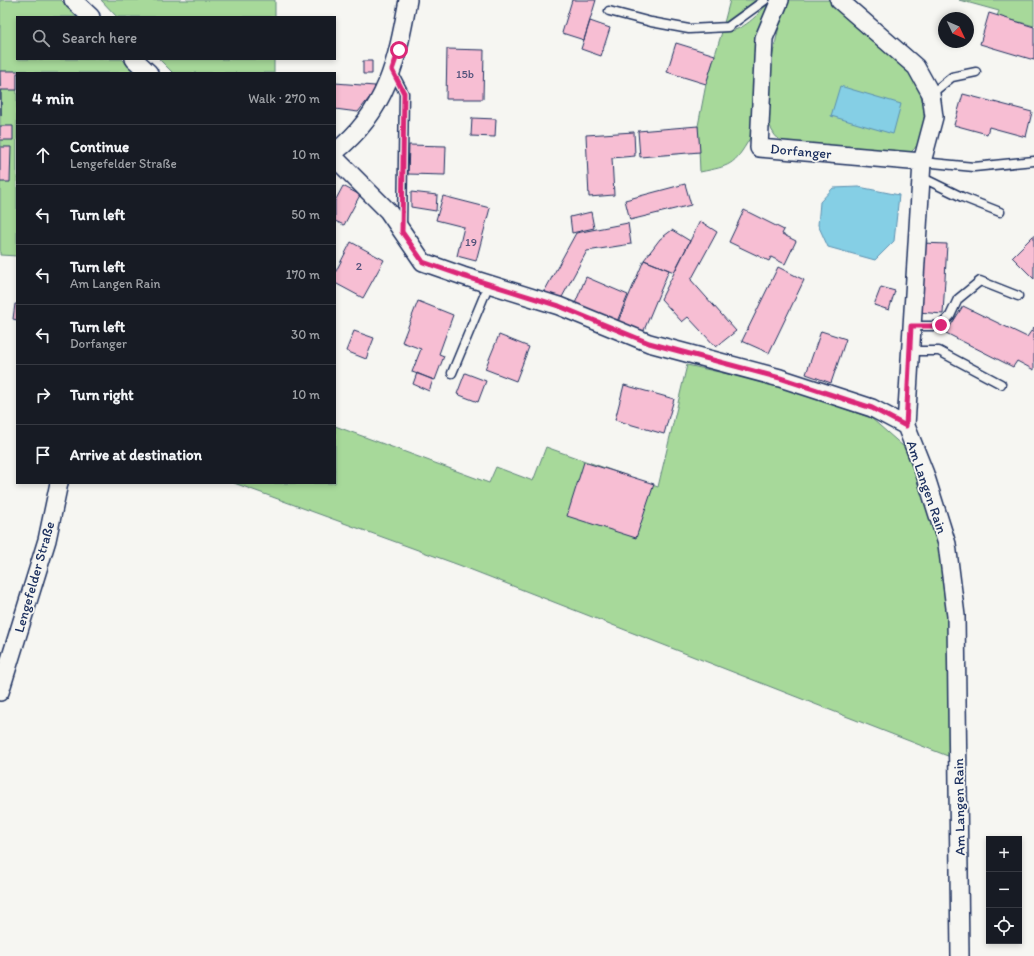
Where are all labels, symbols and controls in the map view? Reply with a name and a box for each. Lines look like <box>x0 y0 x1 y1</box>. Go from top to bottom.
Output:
north arrow <box>938 12 974 48</box>
search box <box>16 16 336 60</box>
icon: search <box>30 27 52 49</box>
text: Search here <box>62 29 137 47</box>
route start <box>390 41 408 59</box>
house number: 15b <box>456 67 474 81</box>
text: 4 min <box>32 88 74 108</box>
text: Walk · 270 m <box>248 91 320 106</box>
text: Continue <box>70 138 129 156</box>
street label: Dorfanger <box>770 140 833 163</box>
icon: ahead <box>32 144 54 166</box>
text: 10 m <box>292 147 320 162</box>
text: Lengefelder Straße <box>70 156 177 171</box>
icon: left <box>32 204 54 226</box>
text: Turn left <box>70 206 125 224</box>
text: 50 m <box>291 207 320 222</box>
house number: 19 <box>465 235 477 249</box>
text: Turn left <box>70 258 125 276</box>
house number: 2 <box>356 259 363 273</box>
icon: left <box>32 264 54 286</box>
text: 170 m <box>286 267 320 282</box>
text: Am Langen Rain <box>70 276 160 291</box>
route end <box>932 316 950 334</box>
text: Turn left <box>70 318 125 336</box>
icon: left <box>32 324 54 346</box>
text: 30 m <box>291 327 320 342</box>
text: Dorfanger <box>70 336 127 351</box>
icon: right <box>32 384 54 406</box>
text: Turn right <box>70 386 134 404</box>
text: 10 m <box>292 387 320 402</box>
street label: Am Langen Rain <box>903 438 951 536</box>
icon: arrive <box>32 444 54 466</box>
text: Arrive at destination <box>70 446 202 464</box>
street label: Lengefelder Straße <box>10 519 59 635</box>
street label: Am Langen Rain <box>950 758 969 856</box>
map controls <box>986 836 1022 944</box>
button: + <box>986 836 1022 872</box>
button: − <box>986 872 1022 908</box>
button: locate <box>986 908 1022 944</box>

